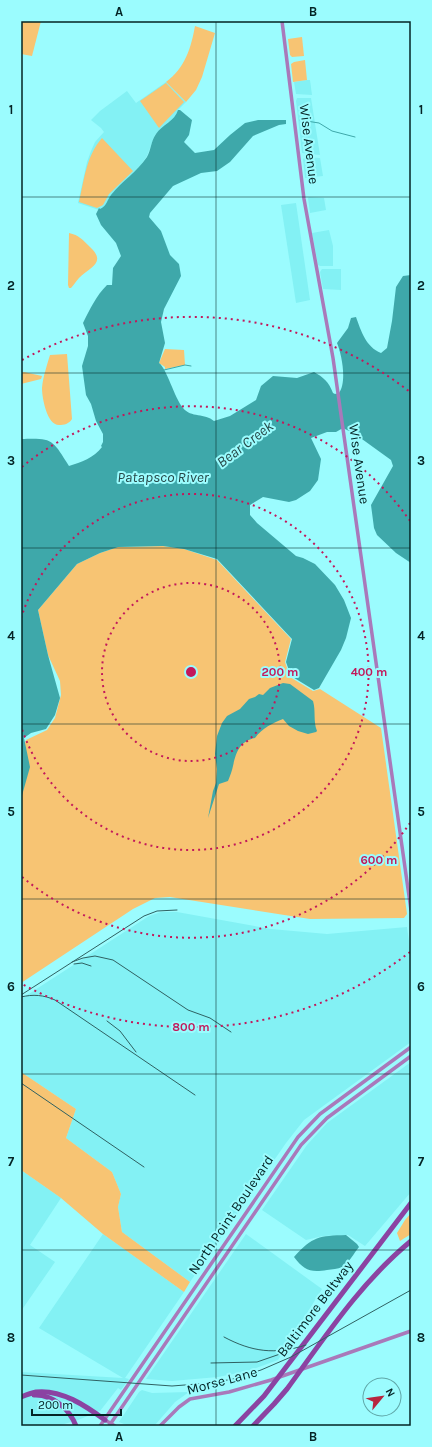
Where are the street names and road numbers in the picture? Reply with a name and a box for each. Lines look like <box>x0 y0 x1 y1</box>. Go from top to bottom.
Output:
street label: Wise Avenue <box>296 103 322 185</box>
street label: Wise Avenue <box>345 423 373 505</box>
street label: North Point Boulevard <box>185 1152 277 1278</box>
street label: Baltimore Beltway <box>273 1257 357 1360</box>
street label: Morse Lane <box>185 1363 259 1399</box>

